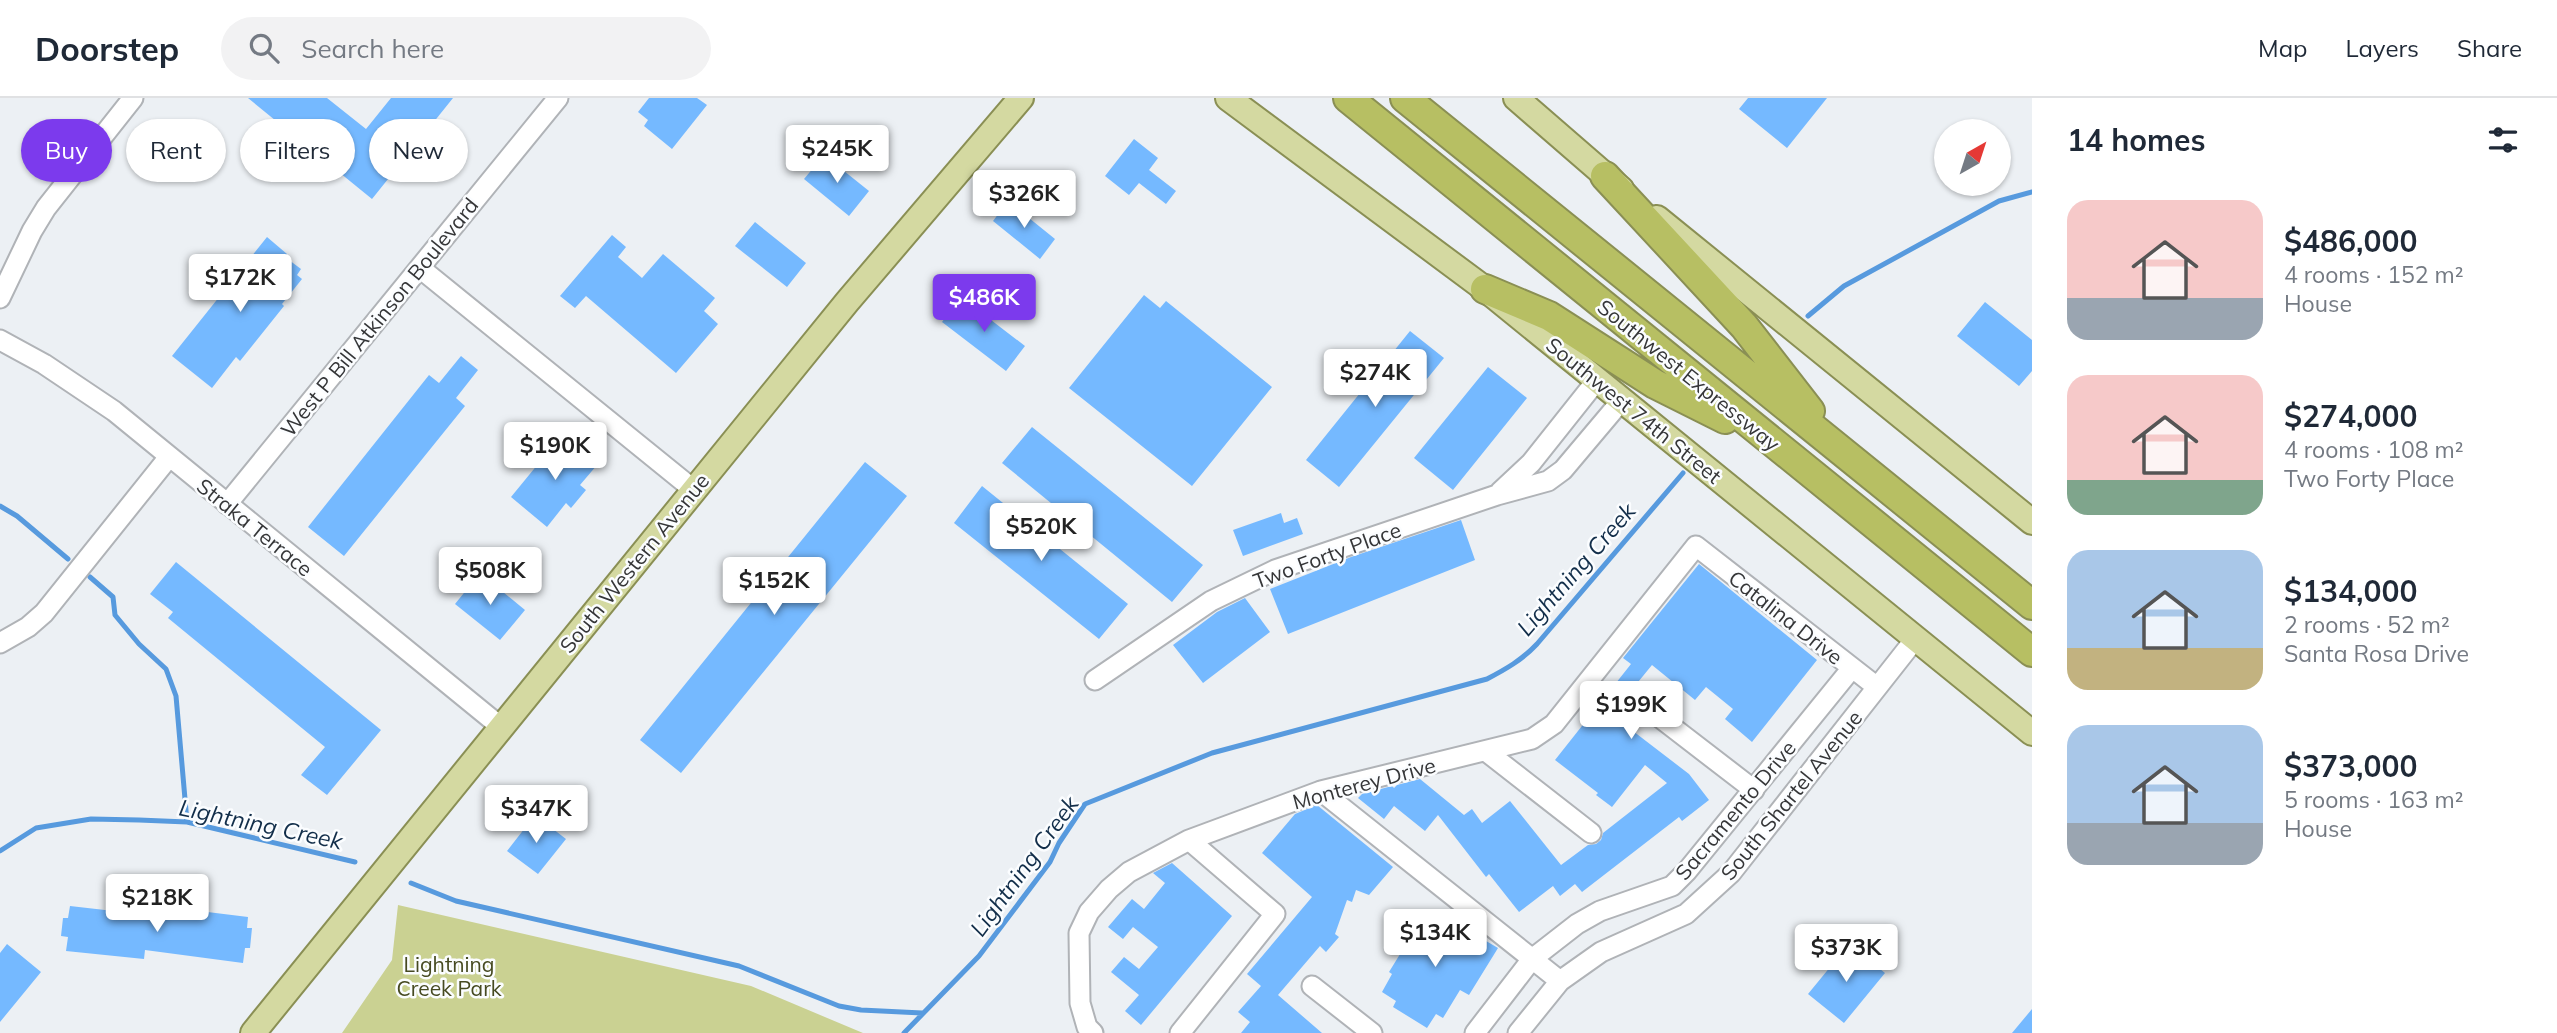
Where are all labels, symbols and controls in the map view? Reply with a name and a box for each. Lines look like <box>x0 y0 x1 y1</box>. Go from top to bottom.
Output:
search box <box>221 17 711 80</box>
text: Doorstep <box>35 28 179 69</box>
icon: search <box>245 29 283 67</box>
text: Search here <box>301 32 444 65</box>
text: Map <box>2258 33 2307 63</box>
text: Layers <box>2345 33 2419 63</box>
text: Share <box>2457 33 2522 63</box>
chip: Buy <box>21 119 112 182</box>
chip: Rent <box>126 119 226 182</box>
chip: Filters <box>240 119 355 182</box>
chip: New <box>369 119 468 182</box>
north arrow <box>1934 119 2011 196</box>
map controls <box>1934 119 2011 196</box>
text: 14 homes <box>2067 121 2206 159</box>
icon: filters <box>2484 121 2522 159</box>
pin: $245K <box>788 126 886 185</box>
text: $245K <box>802 133 872 162</box>
pin: $326K <box>975 170 1073 230</box>
text: $326K <box>989 178 1059 207</box>
street label: West P Bill Atkinson Boulevard <box>275 192 483 442</box>
text: $486,000 <box>2284 222 2417 260</box>
icon: home <box>2123 228 2207 312</box>
pin: $172K <box>191 254 289 314</box>
text: 4 rooms · 152 m² <box>2284 260 2464 289</box>
text: $172K <box>205 262 275 291</box>
pin: $486K <box>935 274 1033 334</box>
text: $486K <box>949 282 1019 311</box>
text: House <box>2284 289 2352 318</box>
street label: Southwest Expressway <box>1593 294 1785 456</box>
street label: Southwest 74th Street <box>1541 331 1727 489</box>
pin: $274K <box>1326 350 1424 409</box>
text: $274K <box>1340 357 1410 386</box>
text: $274,000 <box>2284 397 2417 435</box>
icon: home <box>2123 403 2207 487</box>
pin: $190K <box>506 422 604 482</box>
text: $190K <box>520 430 590 459</box>
text: 4 rooms · 108 m² <box>2284 435 2464 464</box>
text: Two Forty Place <box>2284 464 2454 493</box>
street label: South Western Avenue <box>554 468 714 658</box>
street label: Straka Terrace <box>192 472 318 582</box>
water label: Lightning Creek <box>1510 496 1642 641</box>
pin: $520K <box>992 504 1090 563</box>
text: $520K <box>1006 511 1076 540</box>
street label: Two Forty Place <box>1250 516 1404 594</box>
pin: $508K <box>441 547 539 607</box>
text: $508K <box>455 555 525 584</box>
pin: $152K <box>725 558 823 617</box>
street label: Catalina Drive <box>1724 564 1848 670</box>
text: $152K <box>739 565 809 594</box>
text: $134,000 <box>2284 572 2417 610</box>
icon: home <box>2123 578 2207 662</box>
text: 2 rooms · 52 m² <box>2284 610 2450 639</box>
text: Santa Rosa Drive <box>2284 639 2469 668</box>
pin: $199K <box>1582 682 1680 741</box>
text: $199K <box>1596 689 1666 718</box>
street label: South Shartel Avenue <box>1715 705 1867 885</box>
street label: Sacramento Drive <box>1669 735 1801 885</box>
text: $373,000 <box>2284 747 2417 785</box>
street label: Monterey Drive <box>1290 751 1438 815</box>
icon: home <box>2123 753 2207 837</box>
text: 5 rooms · 163 m² <box>2284 785 2464 814</box>
pin: $347K <box>487 786 585 845</box>
water label: Lightning Creek <box>963 789 1085 942</box>
water label: Lightning Creek <box>177 793 347 856</box>
text: $347K <box>501 793 571 822</box>
text: House <box>2284 814 2352 843</box>
pin: $218K <box>108 874 206 934</box>
text: $218K <box>122 882 192 911</box>
pin: $134K <box>1386 910 1484 969</box>
text: $134K <box>1400 917 1470 946</box>
pin: $373K <box>1797 924 1895 984</box>
text: $373K <box>1811 932 1881 961</box>
park label: Lightning Creek Park <box>396 951 502 1001</box>

